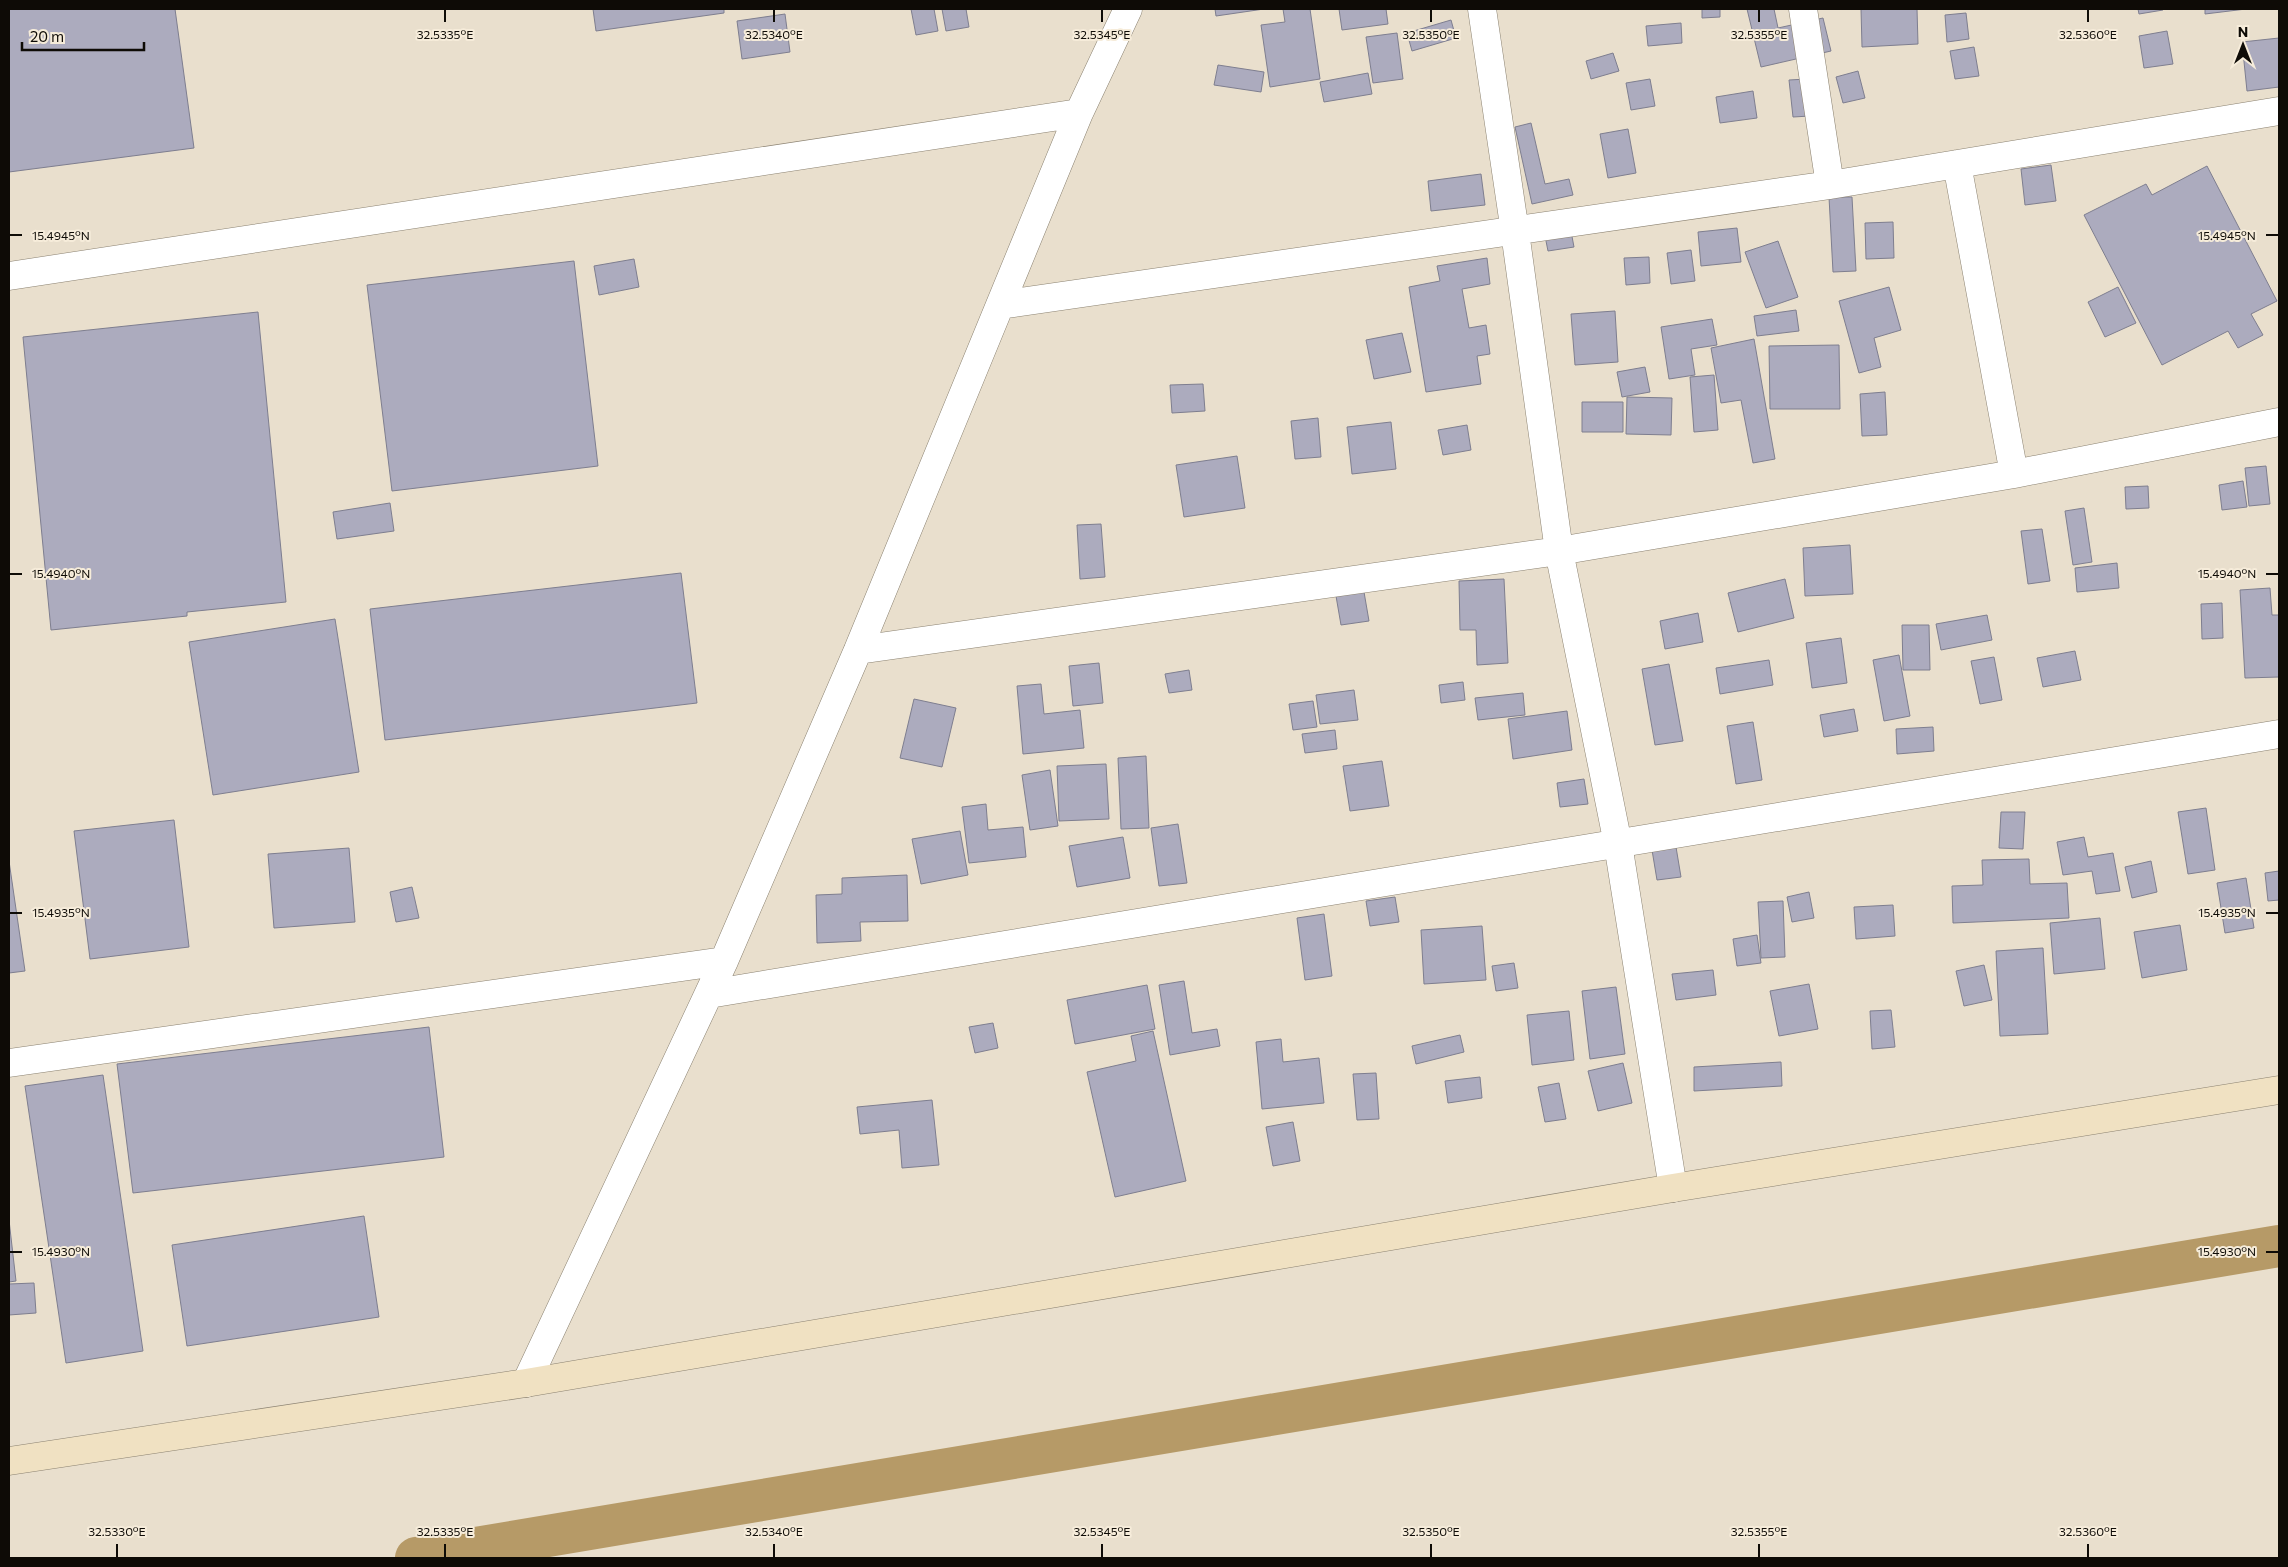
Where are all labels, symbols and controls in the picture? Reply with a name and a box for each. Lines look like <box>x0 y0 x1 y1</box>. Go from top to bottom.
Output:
scale bar <box>22 20 145 52</box>
north arrow <box>2218 20 2268 70</box>
text: N <box>2238 23 2248 40</box>
text: 20 m <box>30 27 64 45</box>
text: 32.5335°E <box>417 27 473 41</box>
text: 32.5340°E <box>745 27 803 41</box>
text: 32.5345°E <box>1074 27 1130 41</box>
text: 32.5350°E <box>1402 27 1460 41</box>
text: 32.5355°E <box>1731 27 1787 41</box>
text: 32.5360°E <box>2059 27 2117 41</box>
text: 15.4945°N <box>32 228 90 242</box>
text: 15.4945°N <box>2198 228 2256 242</box>
text: 15.4940°N <box>32 566 90 580</box>
text: 15.4940°N <box>2198 566 2256 580</box>
text: 15.4935°N <box>32 905 90 919</box>
text: 15.4935°N <box>2198 905 2256 919</box>
text: 15.4930°N <box>32 1244 90 1258</box>
text: 15.4930°N <box>2198 1244 2256 1258</box>
text: 32.5330°E <box>88 1524 146 1538</box>
text: 32.5335°E <box>417 1524 473 1538</box>
text: 32.5340°E <box>745 1524 803 1538</box>
text: 32.5345°E <box>1074 1524 1130 1538</box>
text: 32.5350°E <box>1402 1524 1460 1538</box>
text: 32.5355°E <box>1731 1524 1787 1538</box>
text: 32.5360°E <box>2059 1524 2117 1538</box>

